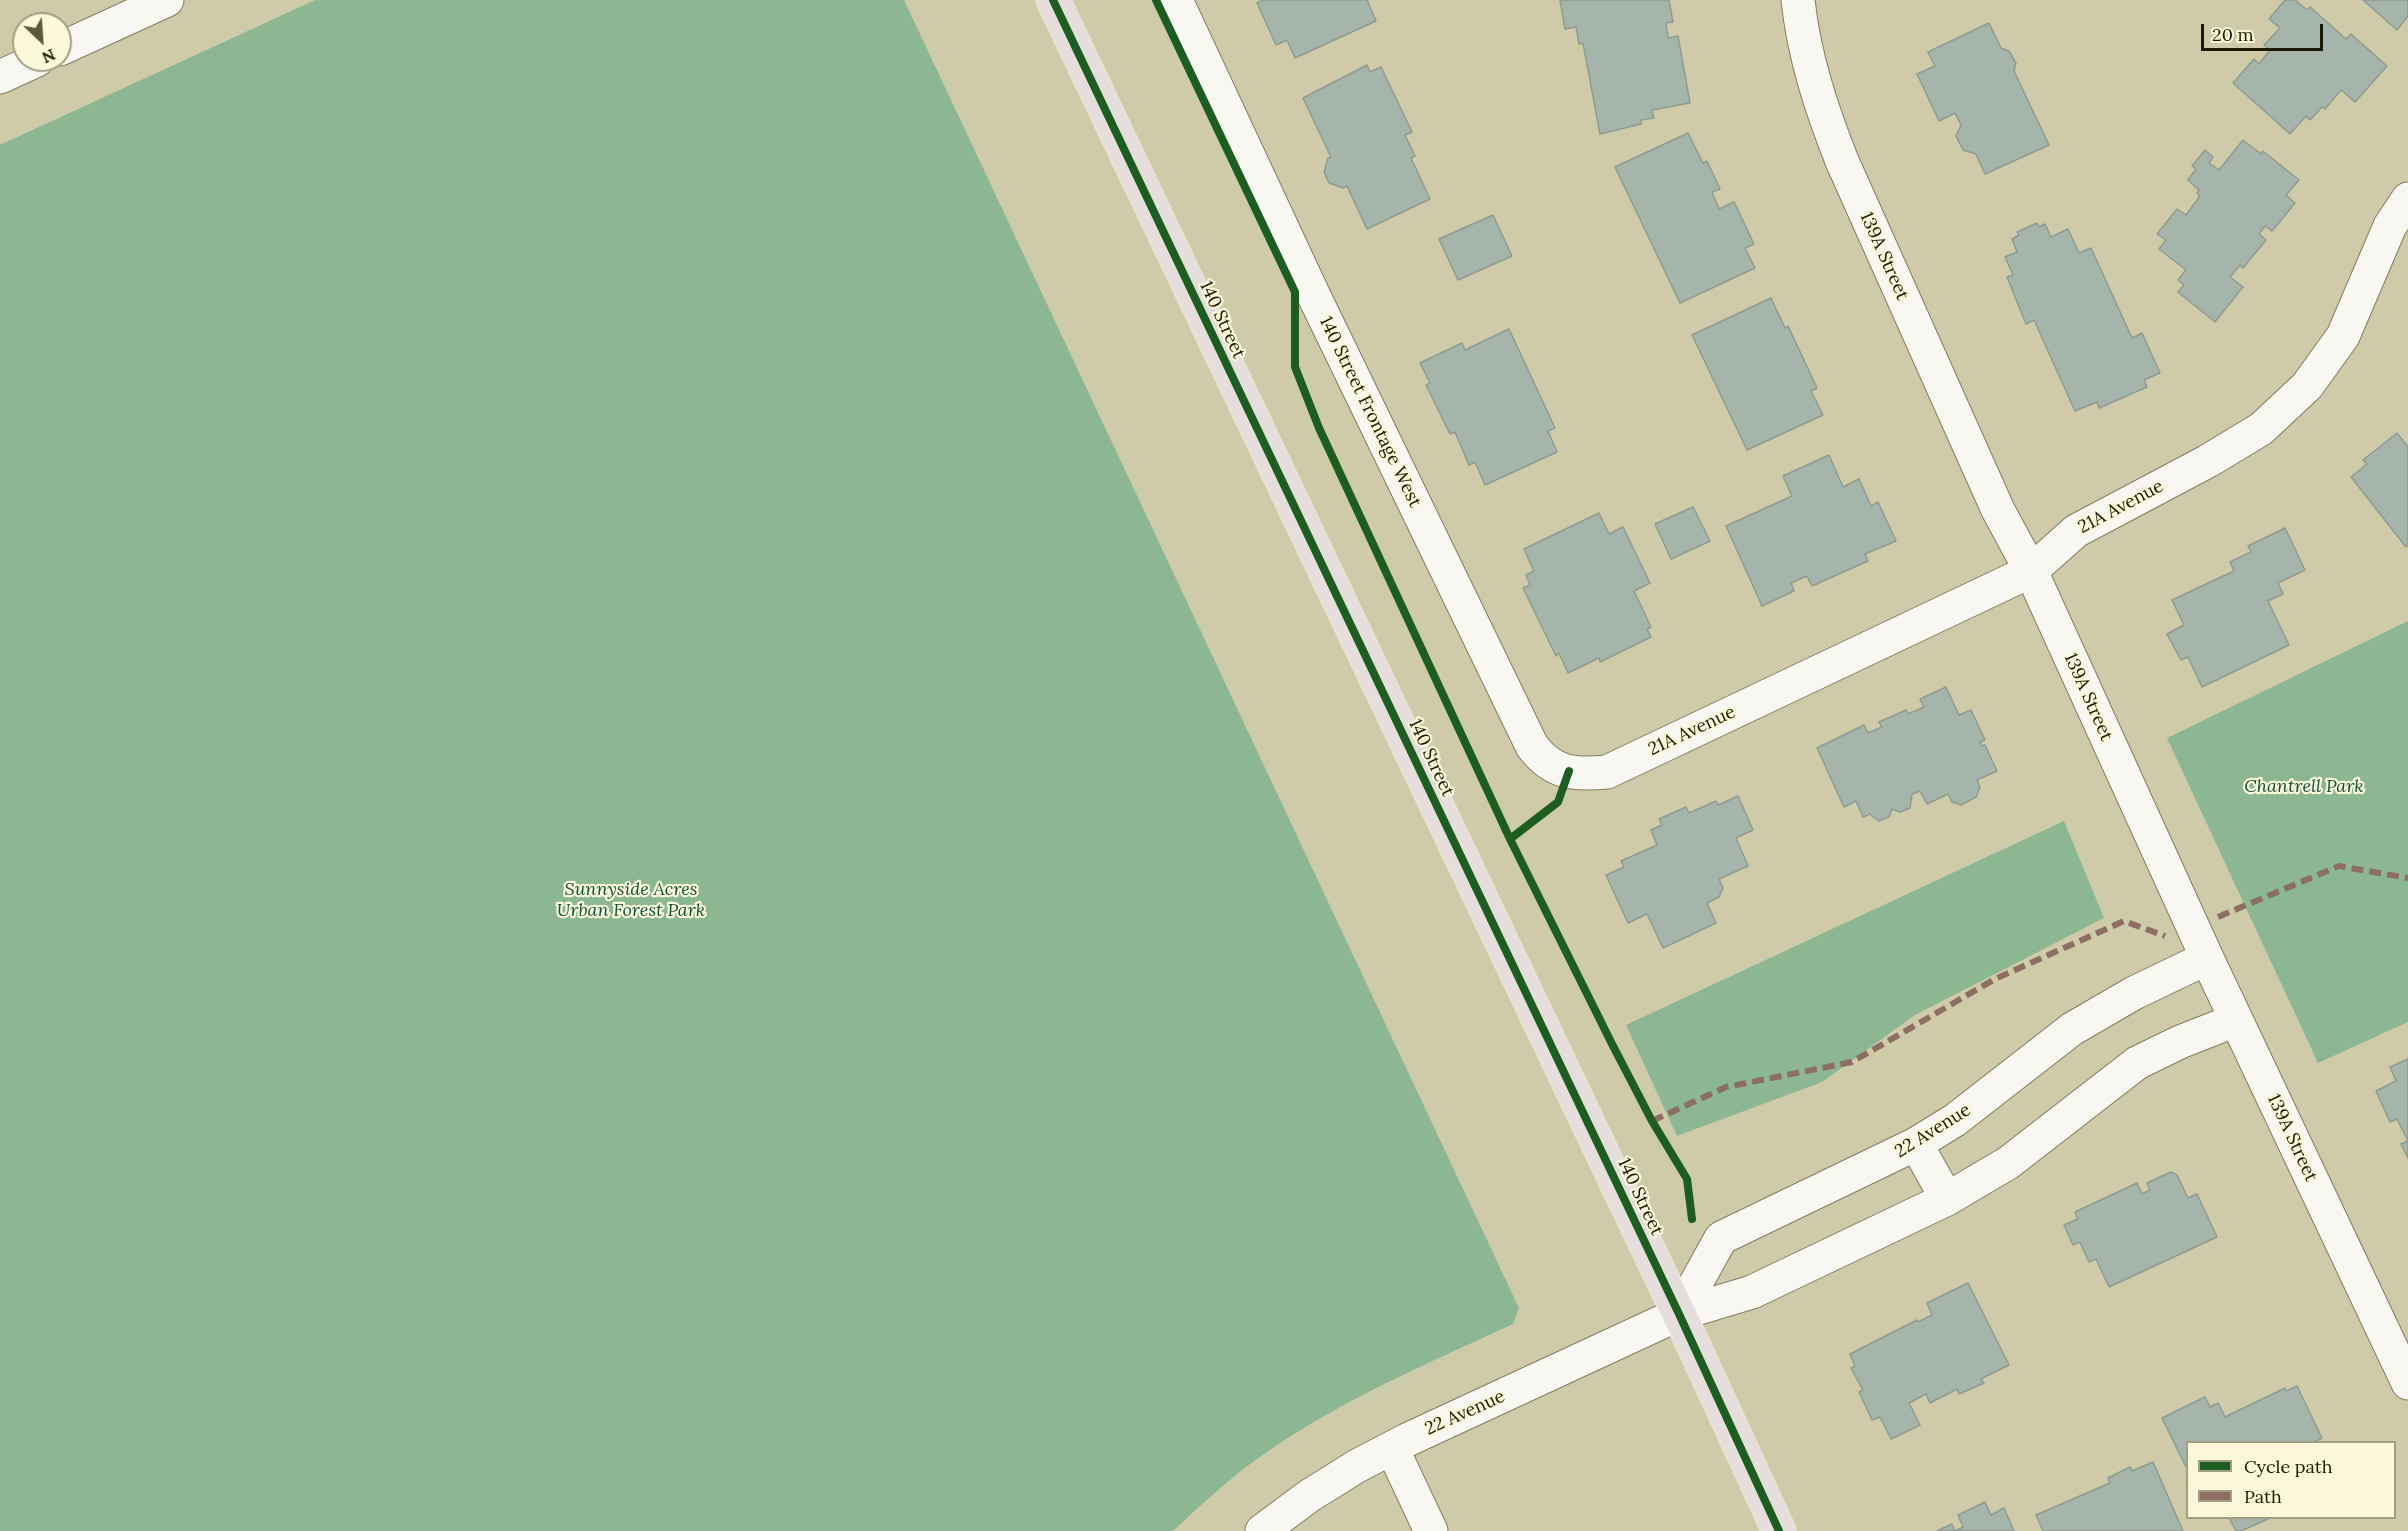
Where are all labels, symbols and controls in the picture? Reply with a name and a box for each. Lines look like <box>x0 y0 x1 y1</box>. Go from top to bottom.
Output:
north arrow <box>12 12 72 72</box>
scale bar <box>2204 12 2326 50</box>
text: 20 m <box>2212 23 2254 46</box>
text: N <box>39 45 59 68</box>
street label: 139A Street <box>1855 209 1913 303</box>
street label: 140 Street <box>1195 278 1249 362</box>
street label: 140 Street Frontage West <box>1314 313 1426 511</box>
street label: 21A Avenue <box>2075 476 2167 538</box>
street label: 139A Street <box>2059 650 2117 744</box>
street label: 21A Avenue <box>1645 701 1739 761</box>
street label: 140 Street <box>1404 716 1458 800</box>
park label: Chantrell Park <box>2244 776 2364 798</box>
park label: Sunnyside Acres Urban Forest Park <box>557 879 705 922</box>
street label: 139A Street <box>2262 1091 2322 1185</box>
street label: 22 Avenue <box>1891 1099 1975 1163</box>
street label: 140 Street <box>1613 1155 1667 1239</box>
street label: 22 Avenue <box>1422 1386 1508 1440</box>
legend <box>2186 1441 2396 1519</box>
text: Cycle path <box>2244 1455 2333 1478</box>
text: Path <box>2244 1485 2282 1508</box>

